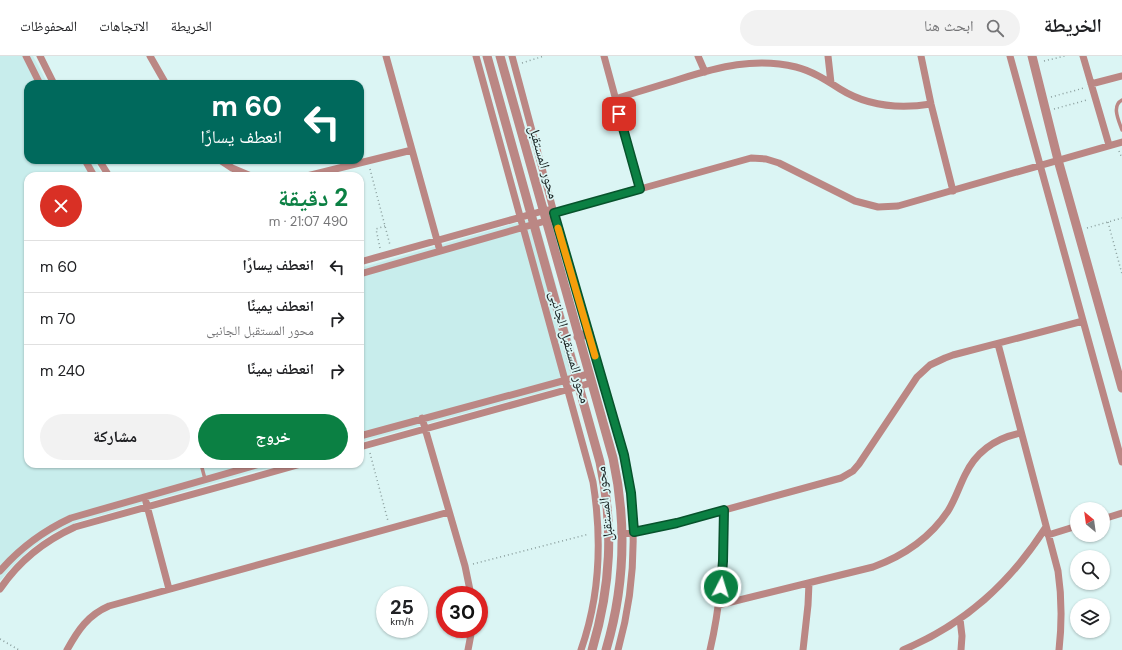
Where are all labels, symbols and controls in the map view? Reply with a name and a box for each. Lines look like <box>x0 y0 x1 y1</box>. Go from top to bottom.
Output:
search box <box>740 10 1020 46</box>
text: الخريطة <box>1044 13 1102 38</box>
text: ابحث هنا <box>924 16 974 36</box>
text: المحفوظات <box>20 17 77 35</box>
text: الاتجاهات <box>99 17 149 35</box>
text: الخريطة <box>171 17 212 35</box>
icon: search <box>984 17 1006 39</box>
text: 60 m <box>212 88 282 125</box>
icon: left <box>296 96 348 148</box>
pin <box>602 97 636 131</box>
icon: arrive <box>608 103 630 125</box>
street label: محور المستقبل <box>525 123 563 201</box>
text: انعطف يسارًا <box>201 125 282 149</box>
text: 2 دقيقة <box>278 182 348 213</box>
button: close <box>40 185 82 227</box>
text: 490 m · 21:07 <box>269 213 348 230</box>
text: انعطف يسارًا <box>242 255 314 275</box>
icon: left <box>326 256 348 278</box>
text: 60 m <box>40 257 77 277</box>
street label: محور المستقبل الجانبى <box>545 289 595 405</box>
text: انعطف يمينًا <box>247 296 314 316</box>
icon: right <box>326 308 348 330</box>
text: 70 m <box>40 309 75 329</box>
text: محور المستقبل الجانبى <box>206 322 314 339</box>
text: انعطف يمينًا <box>247 359 314 379</box>
icon: right <box>326 360 348 382</box>
text: 240 m <box>40 361 85 381</box>
button: مشاركة <box>40 414 190 460</box>
button: خروج <box>198 414 348 460</box>
street label: محور المستقبل <box>591 465 617 543</box>
north arrow <box>1070 502 1110 542</box>
map controls <box>1070 502 1110 638</box>
button: search <box>1070 550 1110 590</box>
position arrow <box>700 566 742 608</box>
speed limit sign: 30 <box>436 586 488 638</box>
text: 25 <box>390 594 414 620</box>
button: layers <box>1070 598 1110 638</box>
text: km/h <box>390 615 414 628</box>

